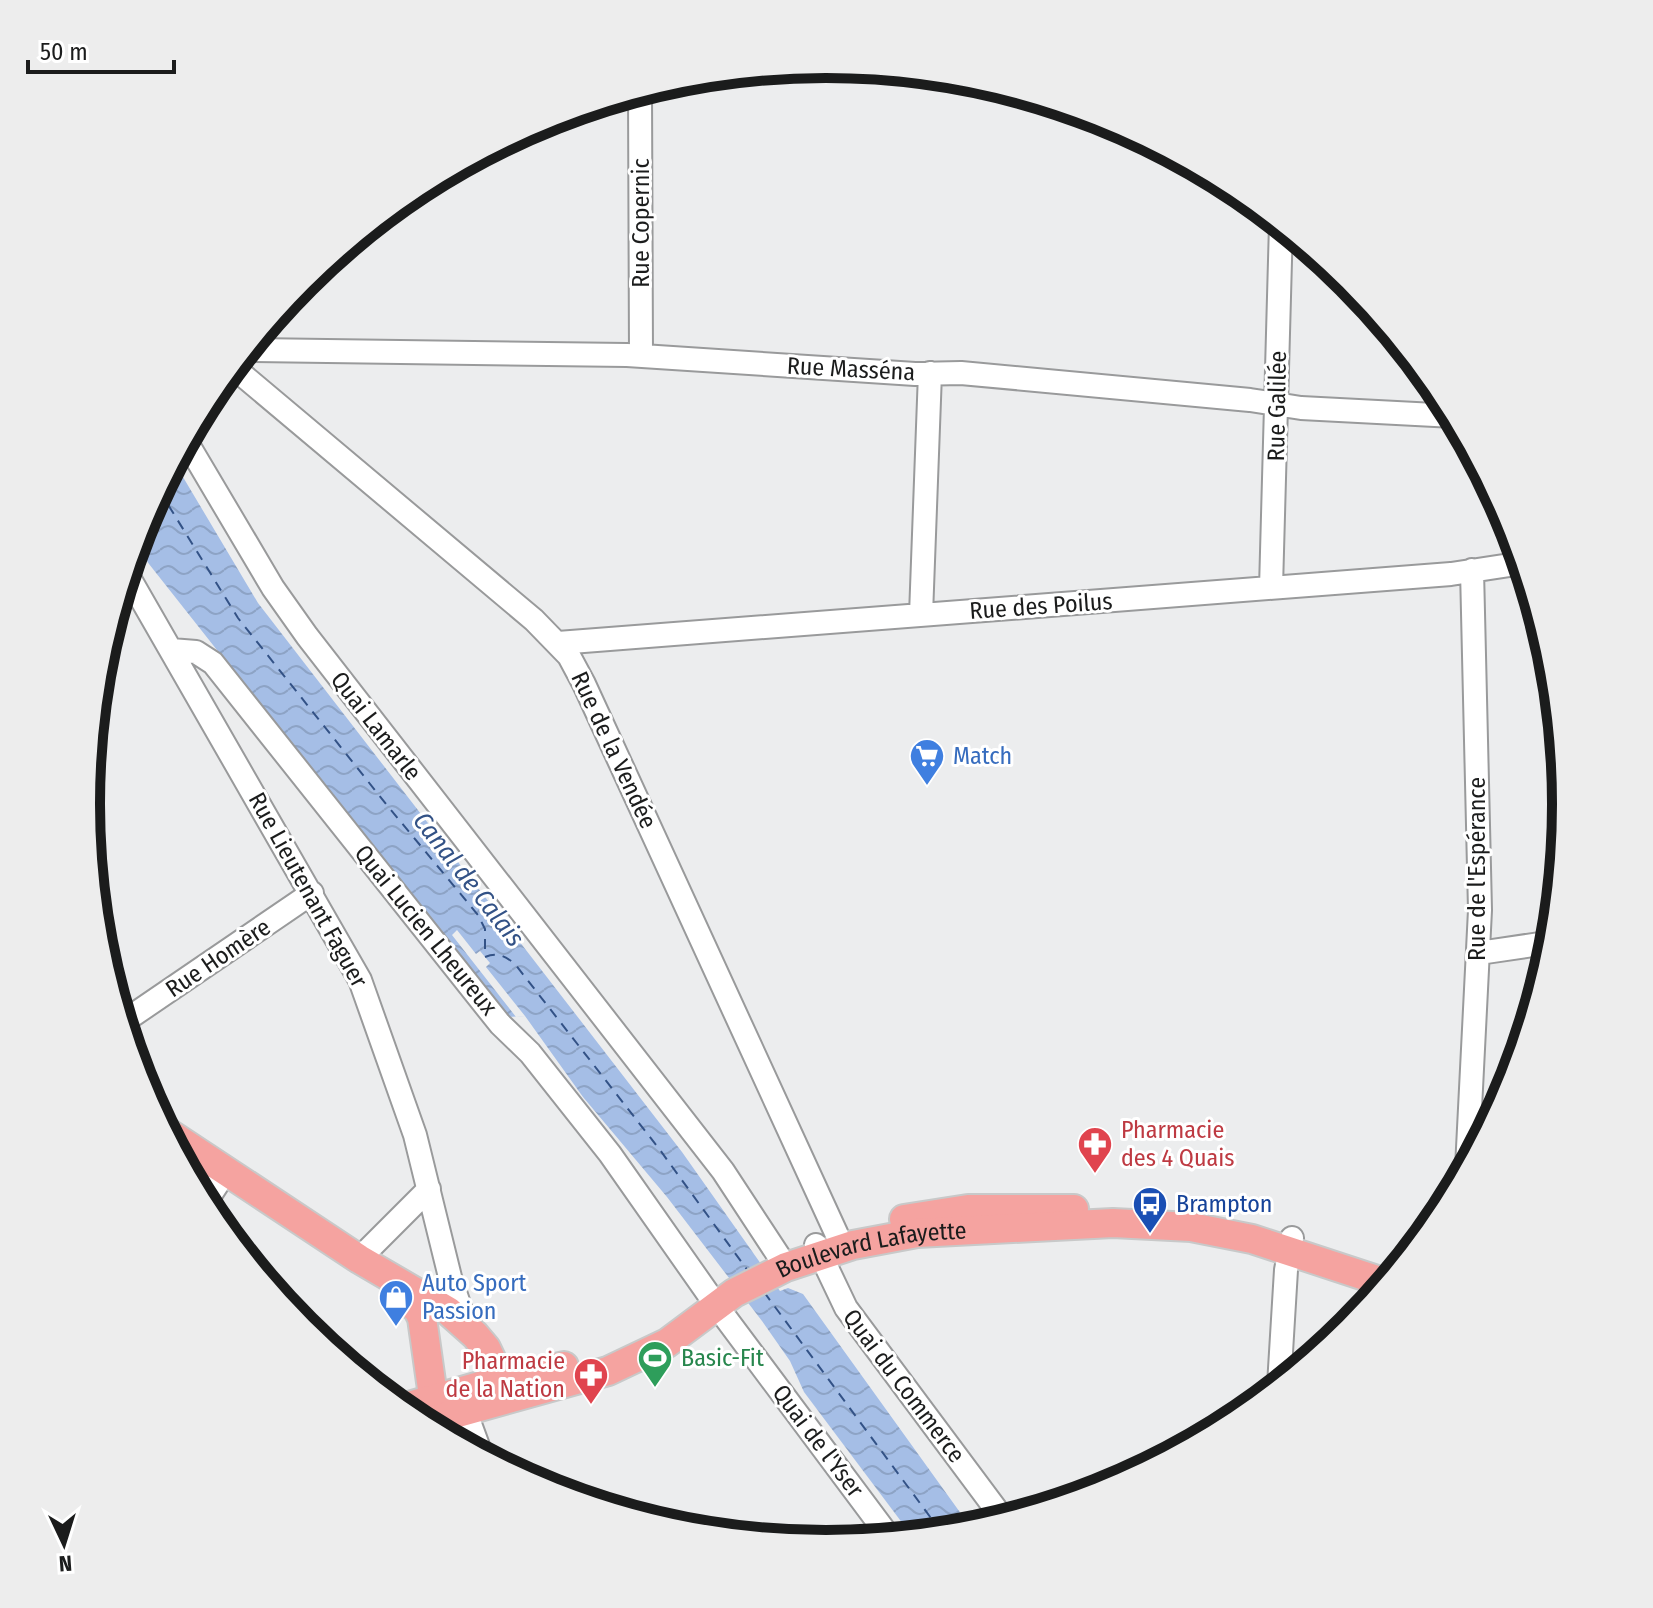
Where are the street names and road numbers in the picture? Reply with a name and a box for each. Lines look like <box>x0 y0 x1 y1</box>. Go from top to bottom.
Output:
street label: Rue Copernic <box>627 158 655 288</box>
street label: Rue Galilée <box>1262 350 1292 462</box>
street label: Rue Masséna <box>786 352 916 386</box>
street label: Rue des Poilus <box>969 587 1113 625</box>
street label: Quai Lamarle <box>325 666 427 786</box>
street label: Rue de la Vendée <box>565 667 663 833</box>
street label: Rue de l'Espérance <box>1463 777 1491 961</box>
street label: Rue Lieutenant Faguer <box>243 788 374 993</box>
street label: Quai Lucien Lheureux <box>349 839 503 1021</box>
street label: Rue Homère <box>160 913 276 1003</box>
street label: Boulevard Lafayette <box>771 1216 967 1284</box>
street label: Quai du Commerce <box>837 1304 971 1468</box>
street label: Quai de l'Yser <box>767 1379 870 1503</box>

